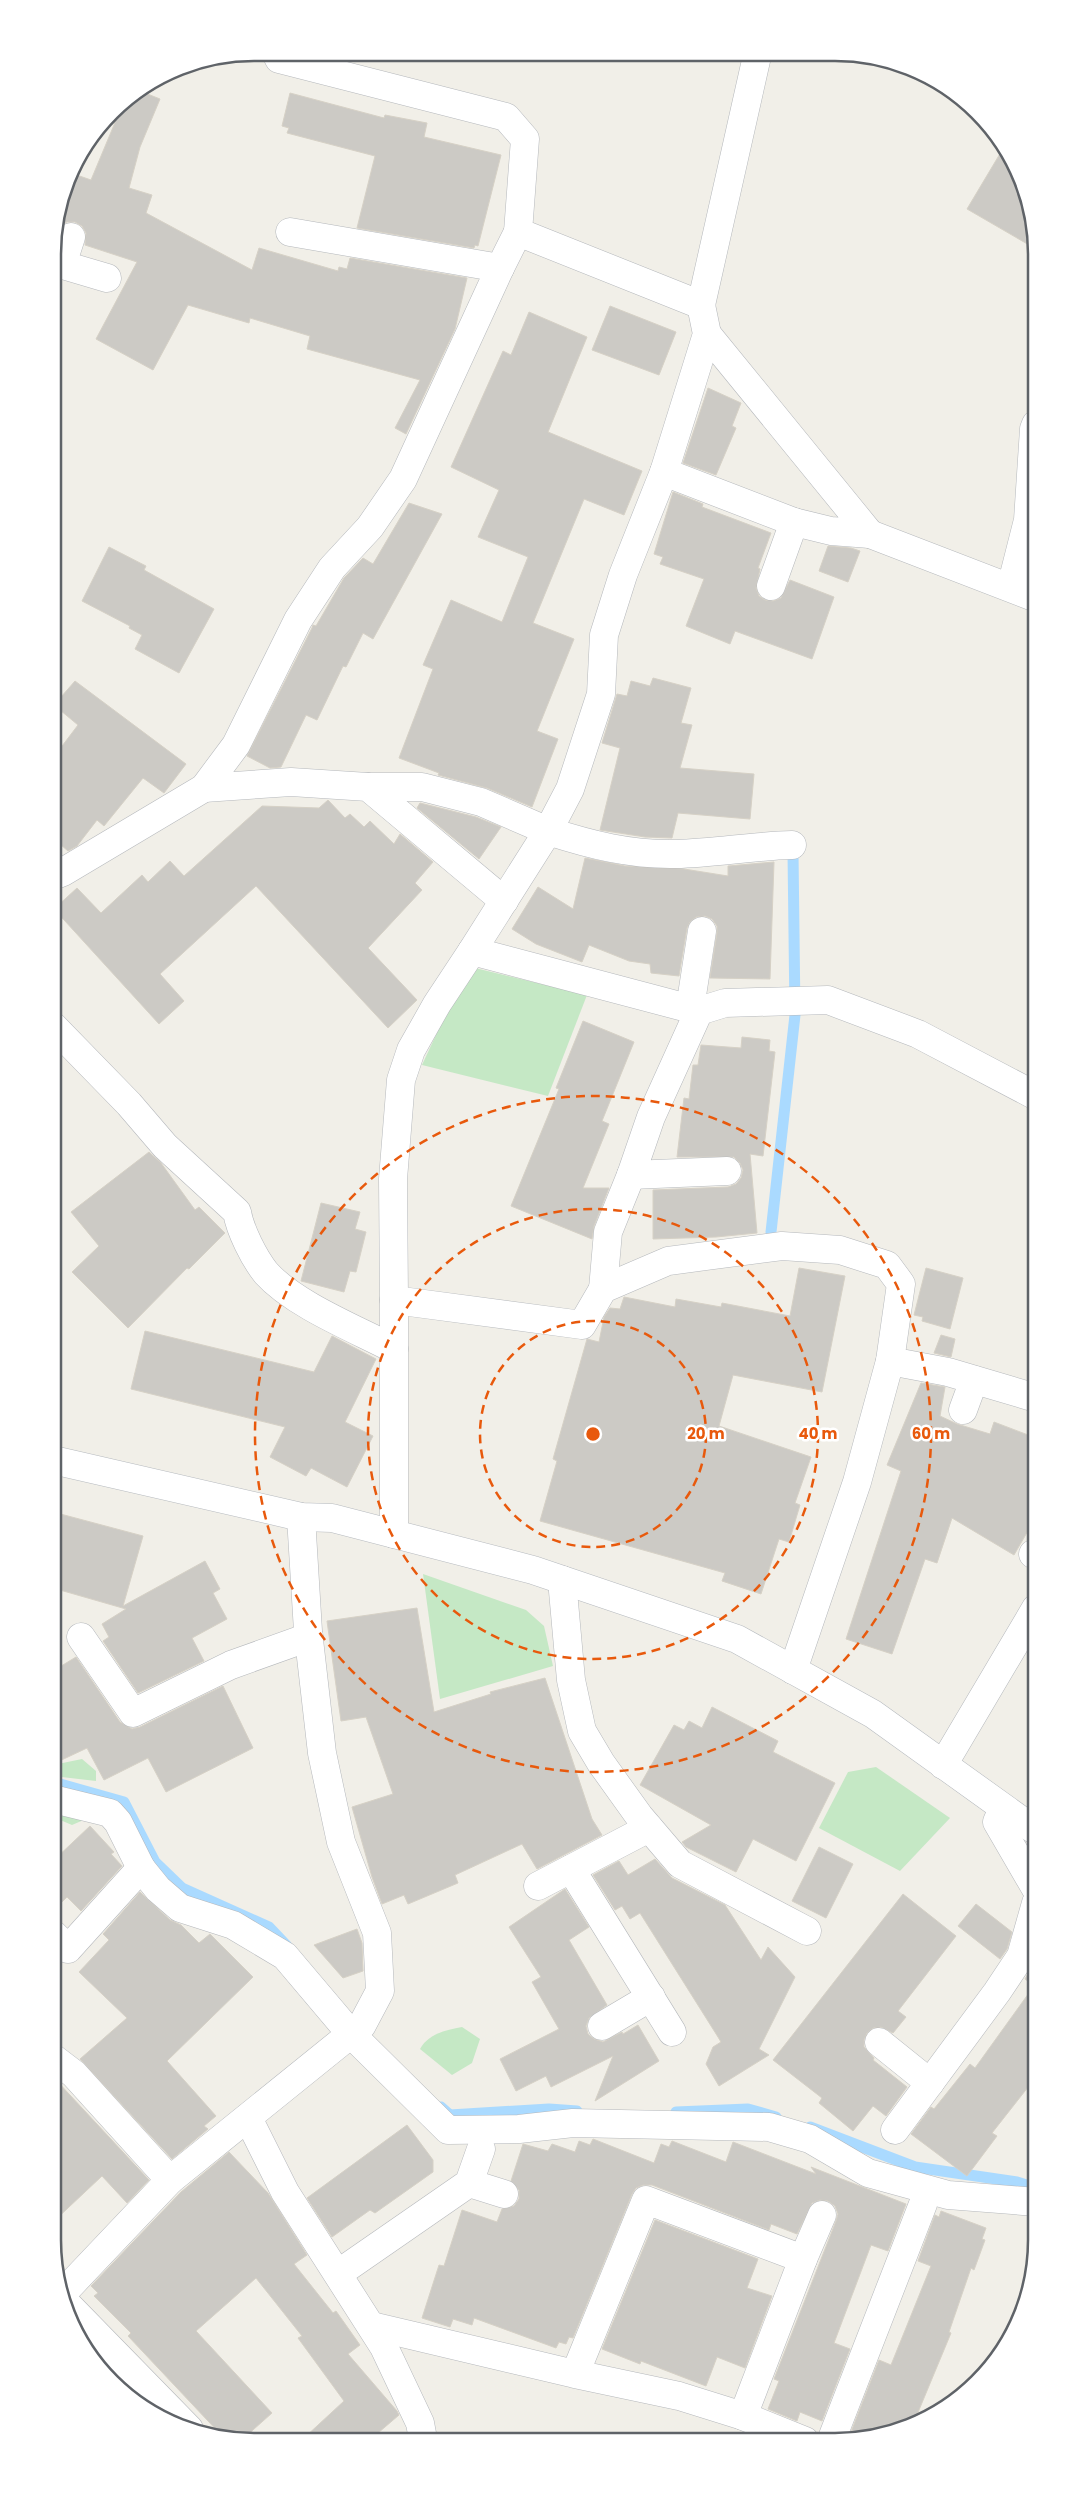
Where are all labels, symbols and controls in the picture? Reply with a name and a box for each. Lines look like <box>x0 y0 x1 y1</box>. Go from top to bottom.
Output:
text: 20 m <box>687 1423 725 1444</box>
text: 40 m <box>798 1423 838 1444</box>
text: 60 m <box>912 1423 950 1444</box>
centre of rings <box>584 1425 602 1443</box>

